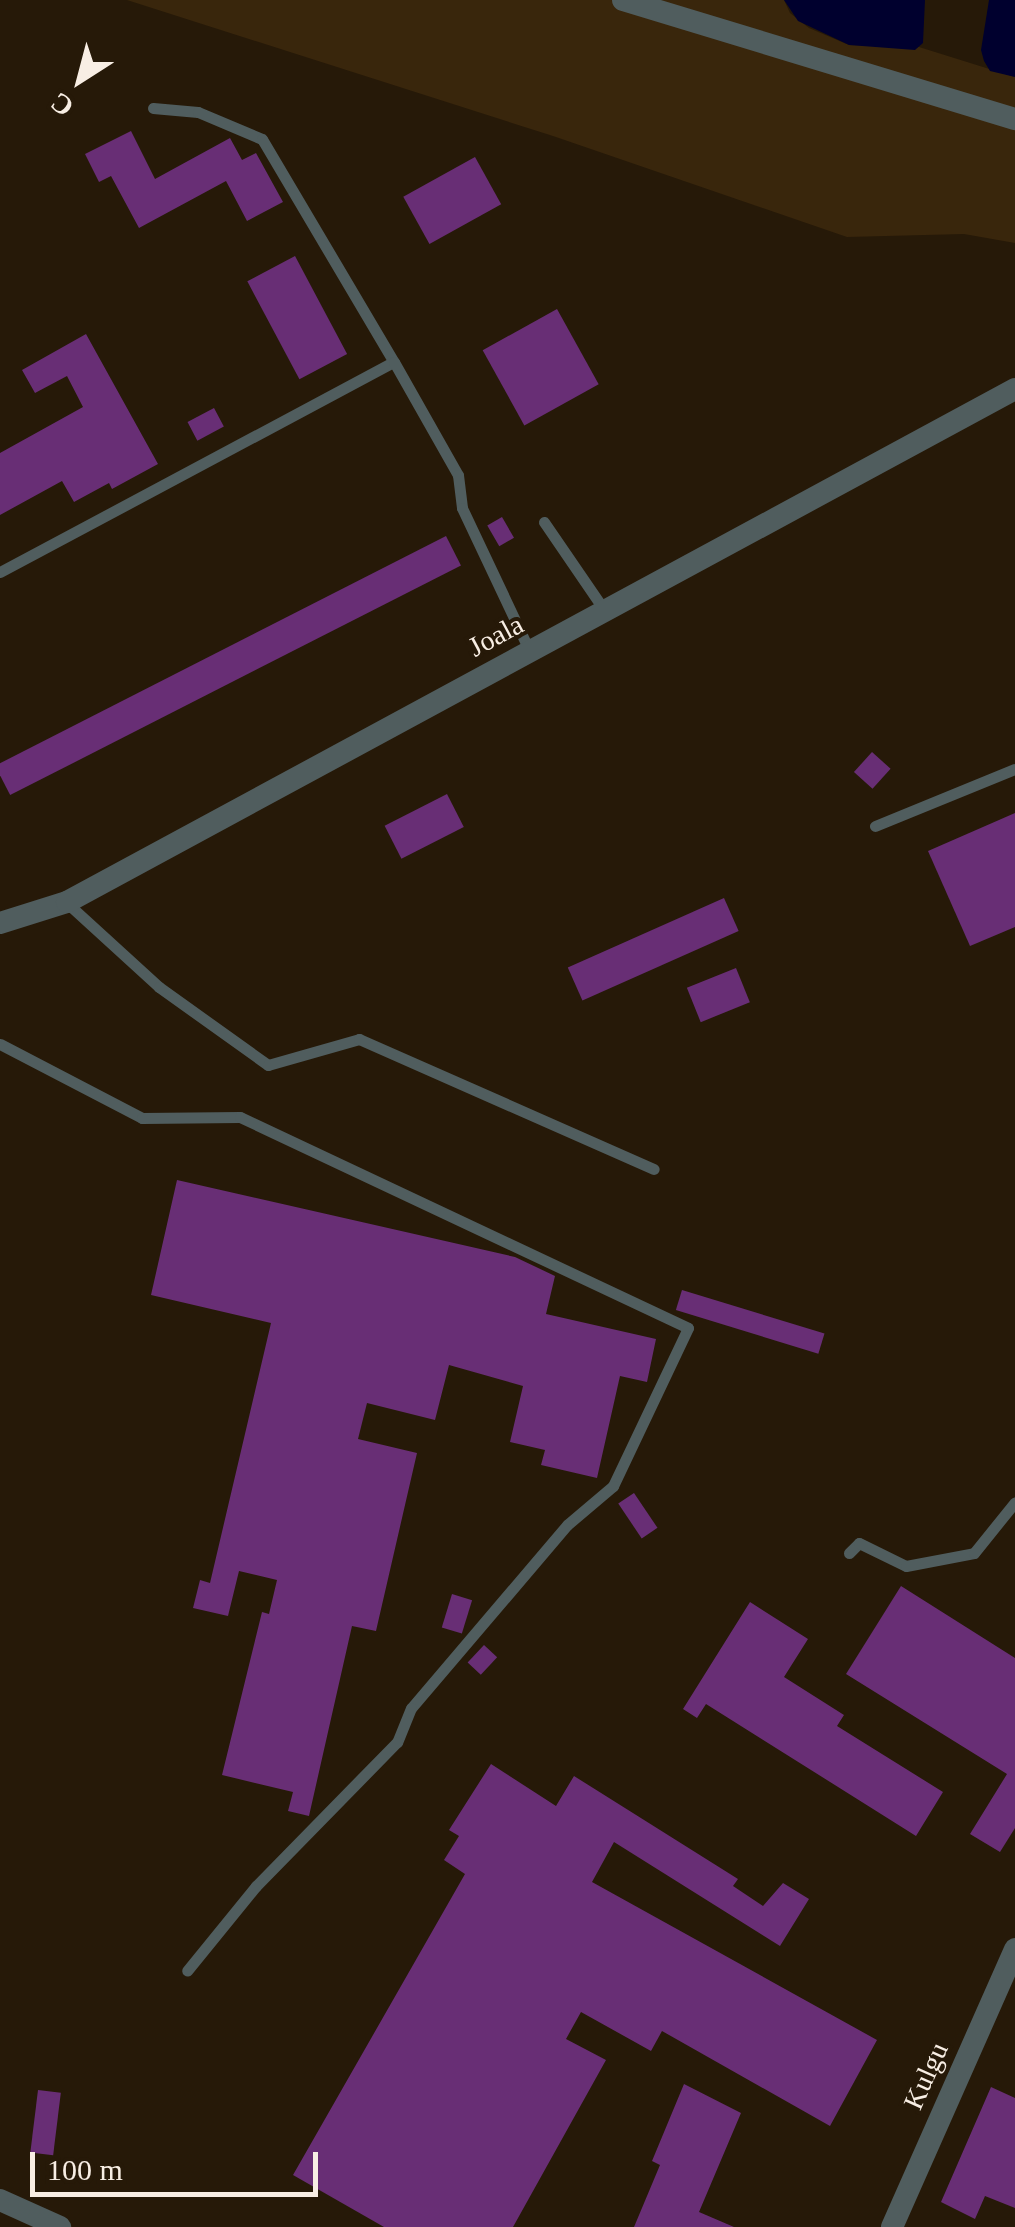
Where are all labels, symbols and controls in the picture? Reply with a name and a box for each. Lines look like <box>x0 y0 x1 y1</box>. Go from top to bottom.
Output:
north arrow <box>30 30 130 130</box>
text: С <box>45 86 79 123</box>
street label: Joala <box>463 608 529 664</box>
street label: Kulgu <box>896 2037 956 2115</box>
scale bar <box>35 2132 322 2194</box>
text: 100 m <box>47 2153 123 2186</box>

